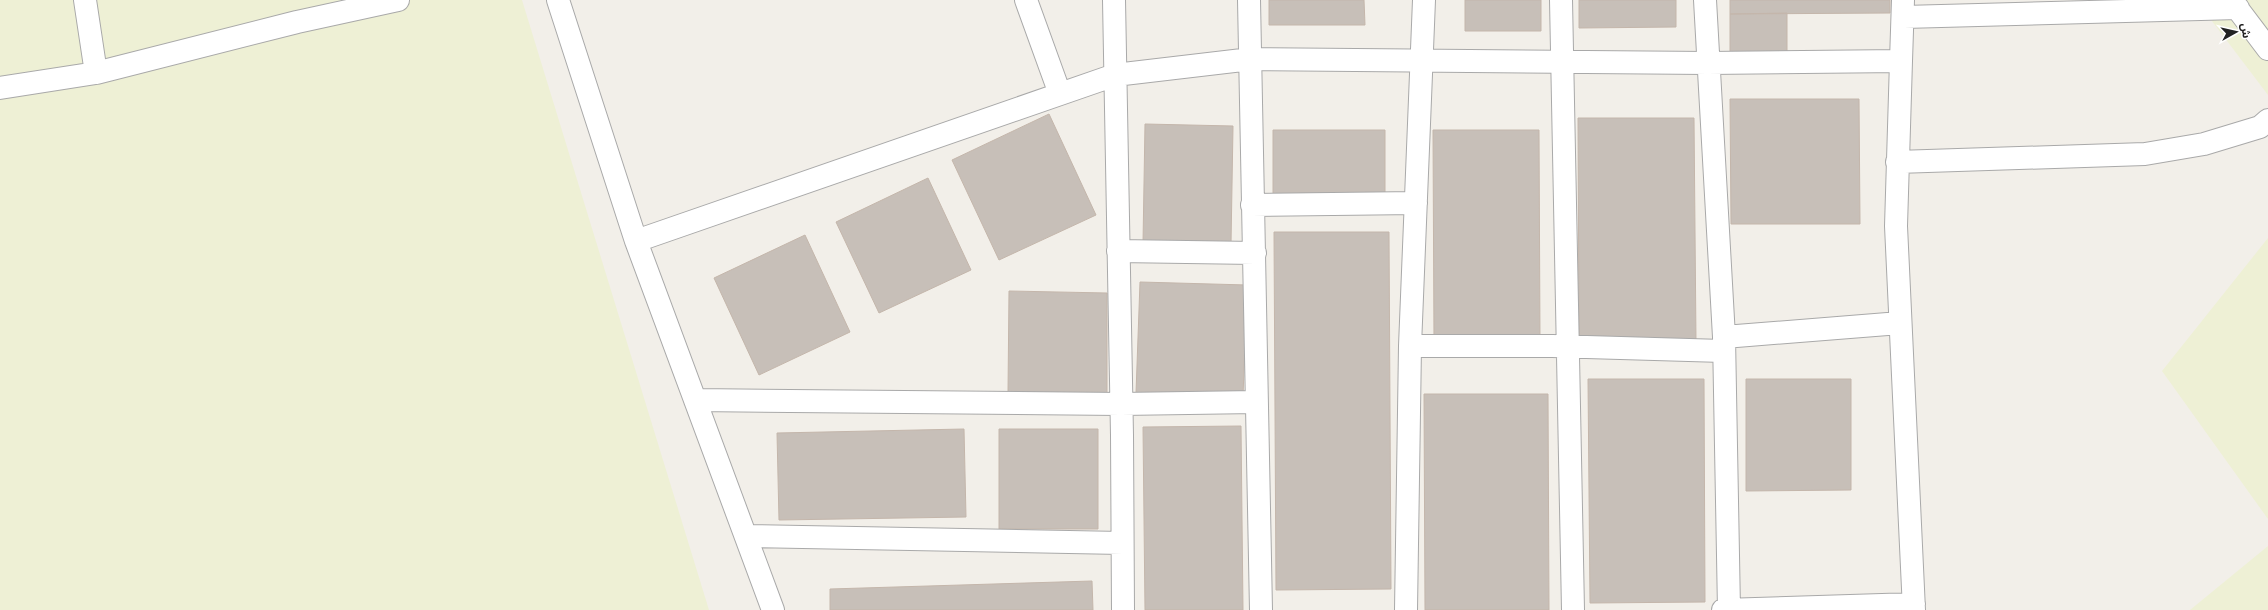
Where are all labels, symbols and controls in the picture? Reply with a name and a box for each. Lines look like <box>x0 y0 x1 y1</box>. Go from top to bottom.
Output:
north arrow <box>2216 12 2256 52</box>
text: ش <box>2238 22 2254 39</box>

